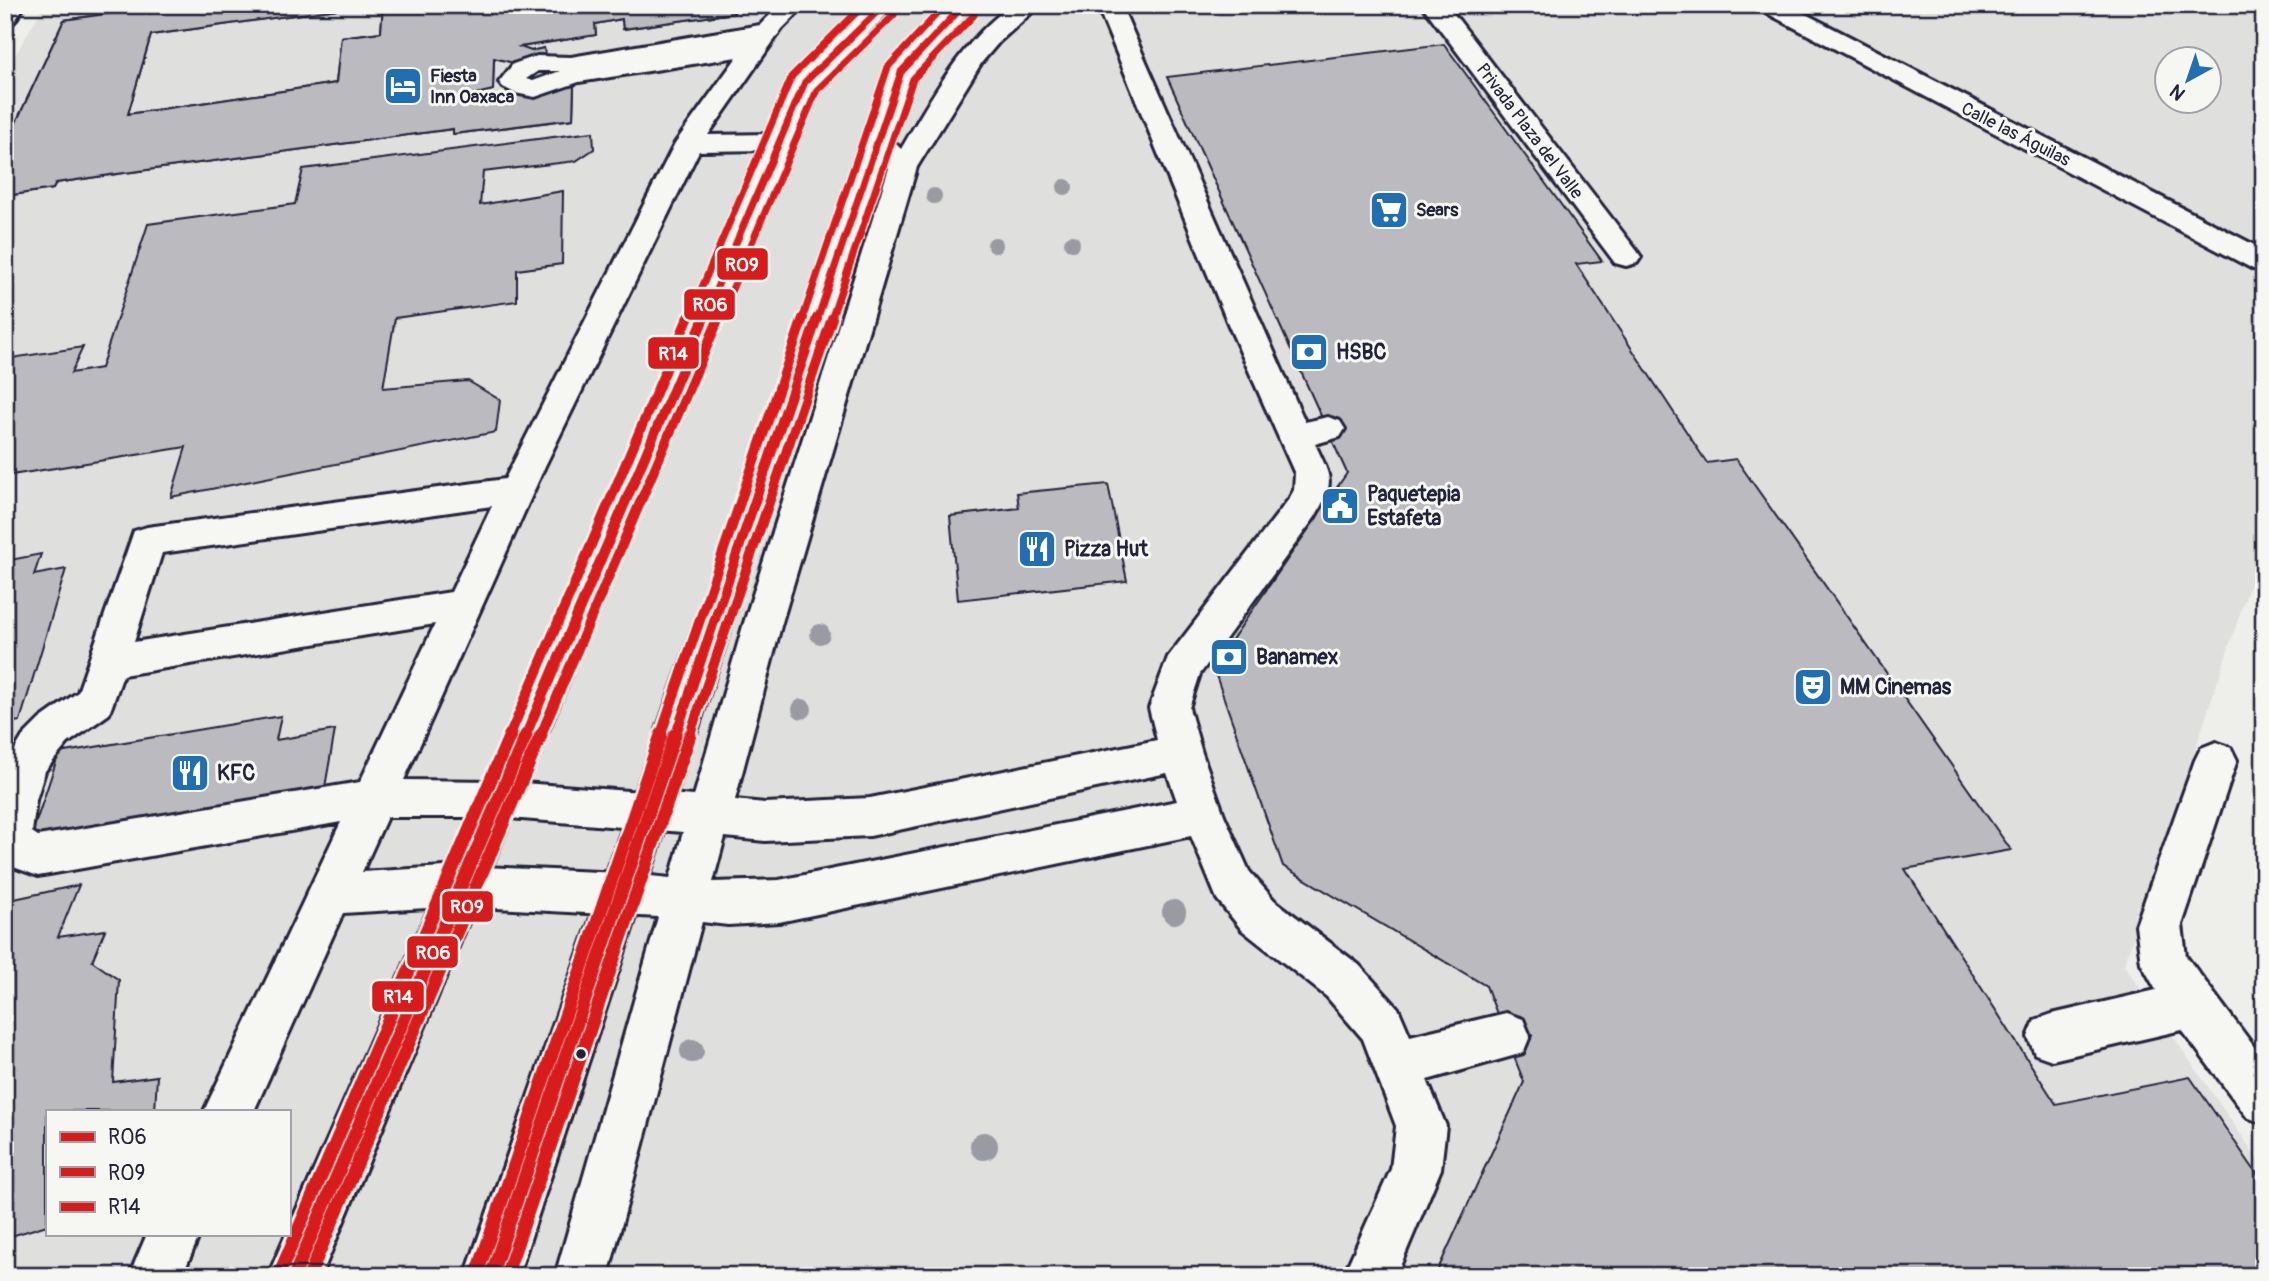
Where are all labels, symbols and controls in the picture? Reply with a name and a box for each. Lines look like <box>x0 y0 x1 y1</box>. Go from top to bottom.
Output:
north arrow <box>2154 46 2224 116</box>
street label: Privada Plaza del Valle <box>1471 59 1588 204</box>
hotel icon: Fiesta Inn Oaxaca <box>382 65 424 107</box>
place label: Fiesta Inn Oaxaca <box>430 65 515 109</box>
text: N <box>2165 79 2190 106</box>
street label: Calle las Águilas <box>1957 97 2074 172</box>
supermarket icon: Sears <box>1368 189 1410 231</box>
place label: Sears <box>1416 199 1459 222</box>
line badge: R09 <box>716 247 769 281</box>
text: R09 <box>725 253 759 277</box>
line badge: R06 <box>683 288 736 321</box>
text: R06 <box>692 293 728 317</box>
bank icon: HSBC <box>1288 331 1330 373</box>
line badge: R14 <box>647 336 700 370</box>
place label: HSBC <box>1336 339 1386 366</box>
text: R14 <box>658 342 688 366</box>
place label: Paquetepia Estafeta <box>1367 481 1461 532</box>
public building icon: Paquetepia Estafeta <box>1319 485 1361 527</box>
restaurant icon: Pizza Hut <box>1016 528 1058 570</box>
place label: Pizza Hut <box>1064 536 1148 563</box>
bank icon: Banamex <box>1208 636 1250 678</box>
place label: Banamex <box>1256 644 1338 671</box>
theatre icon: MM Cinemas <box>1792 666 1834 708</box>
place label: MM Cinemas <box>1840 674 1952 701</box>
restaurant icon: KFC <box>169 752 211 794</box>
place label: KFC <box>217 760 255 787</box>
line badge: R09 <box>441 890 494 923</box>
text: R09 <box>450 895 484 919</box>
line badge: R06 <box>406 935 459 969</box>
text: R06 <box>415 941 451 965</box>
line badge: R14 <box>371 980 425 1013</box>
text: R14 <box>383 985 413 1009</box>
unlabelled marker <box>574 1047 588 1061</box>
legend <box>46 1110 290 1236</box>
text: R06 <box>108 1124 147 1151</box>
text: R09 <box>108 1160 145 1187</box>
text: R14 <box>108 1194 141 1221</box>

